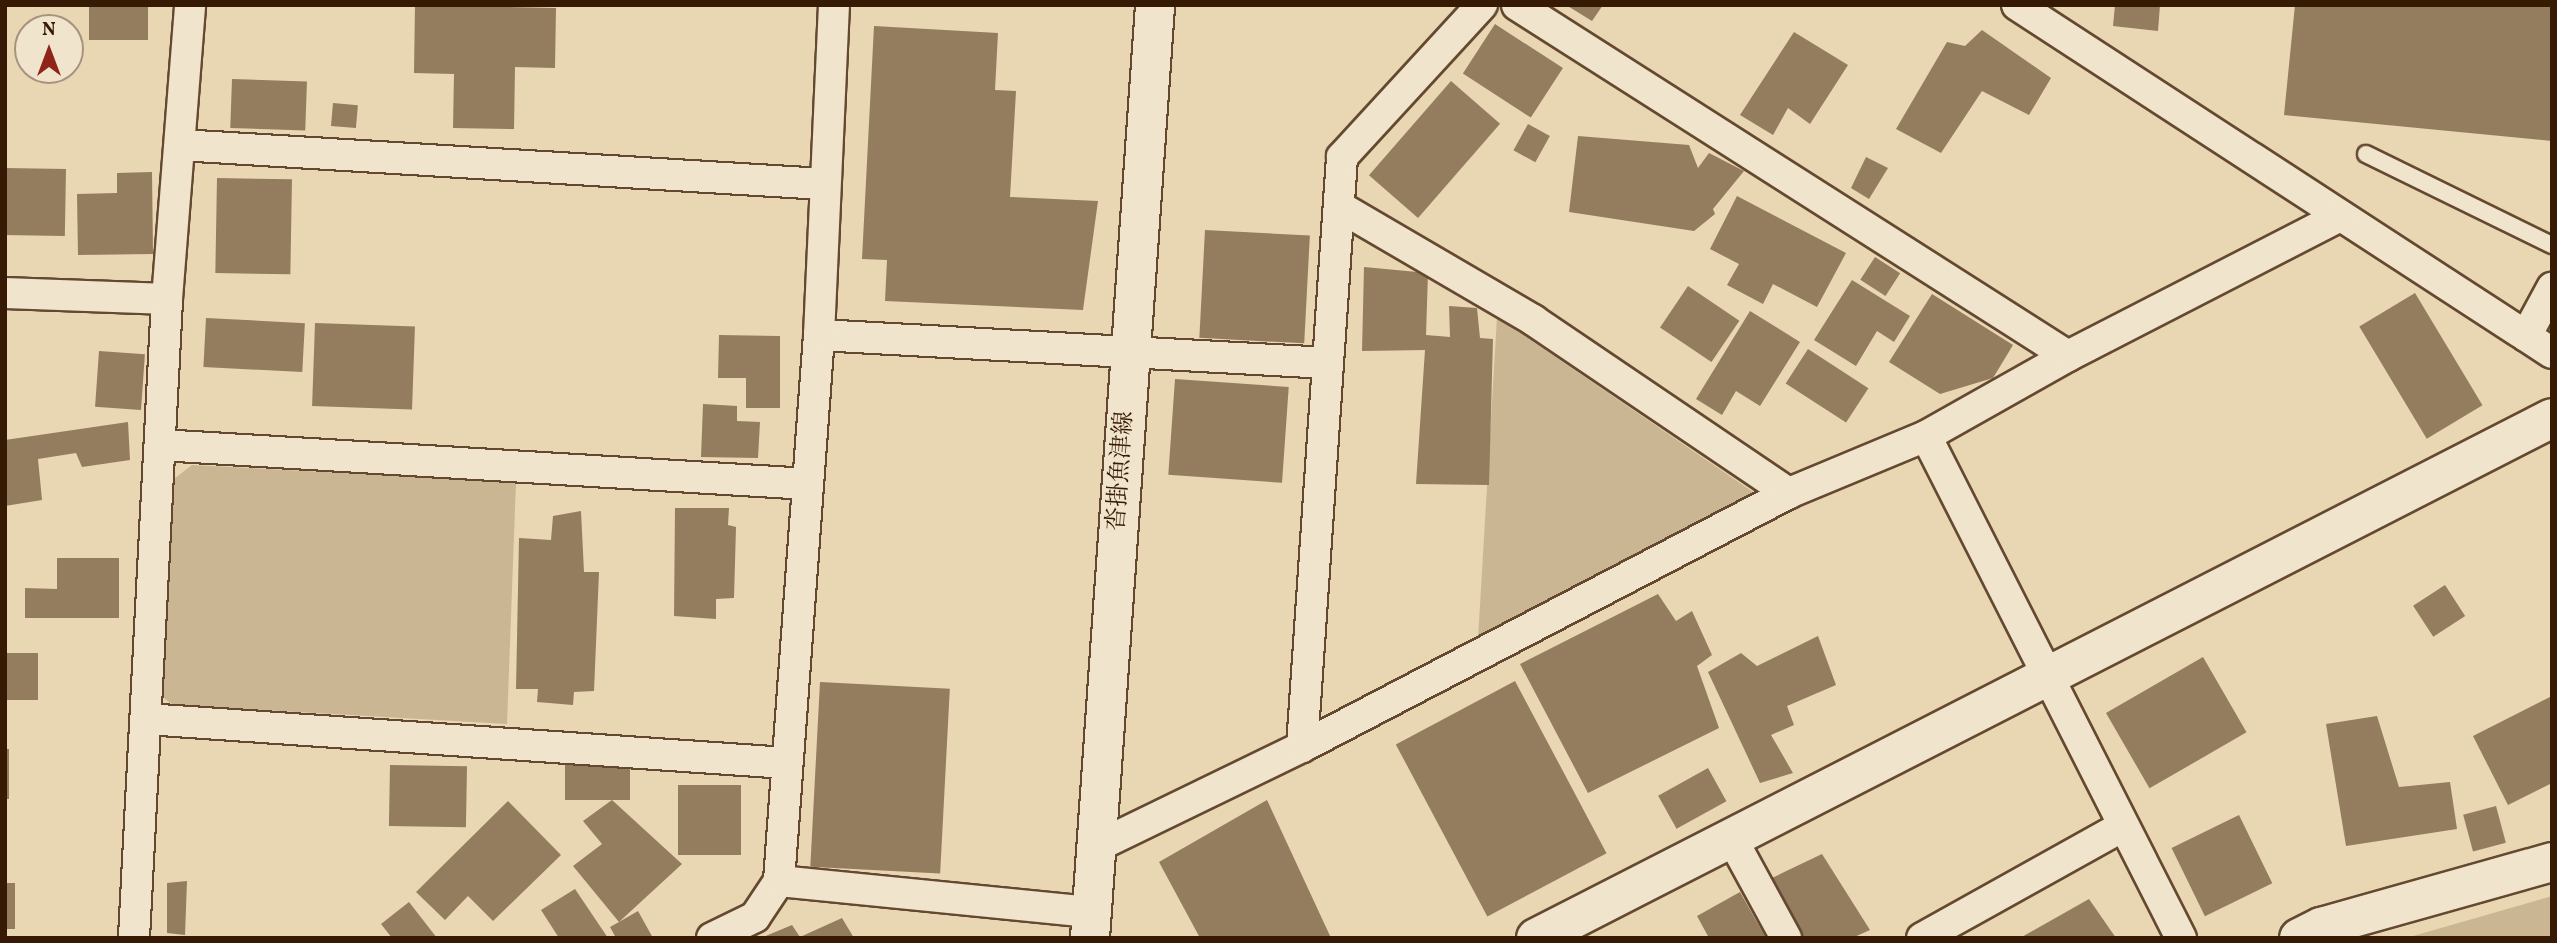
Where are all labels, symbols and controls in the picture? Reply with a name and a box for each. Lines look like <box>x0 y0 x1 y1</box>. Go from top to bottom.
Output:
north arrow <box>14 14 84 84</box>
text: N <box>42 17 56 43</box>
street label: 沓掛魚津線 <box>1103 410 1141 532</box>

